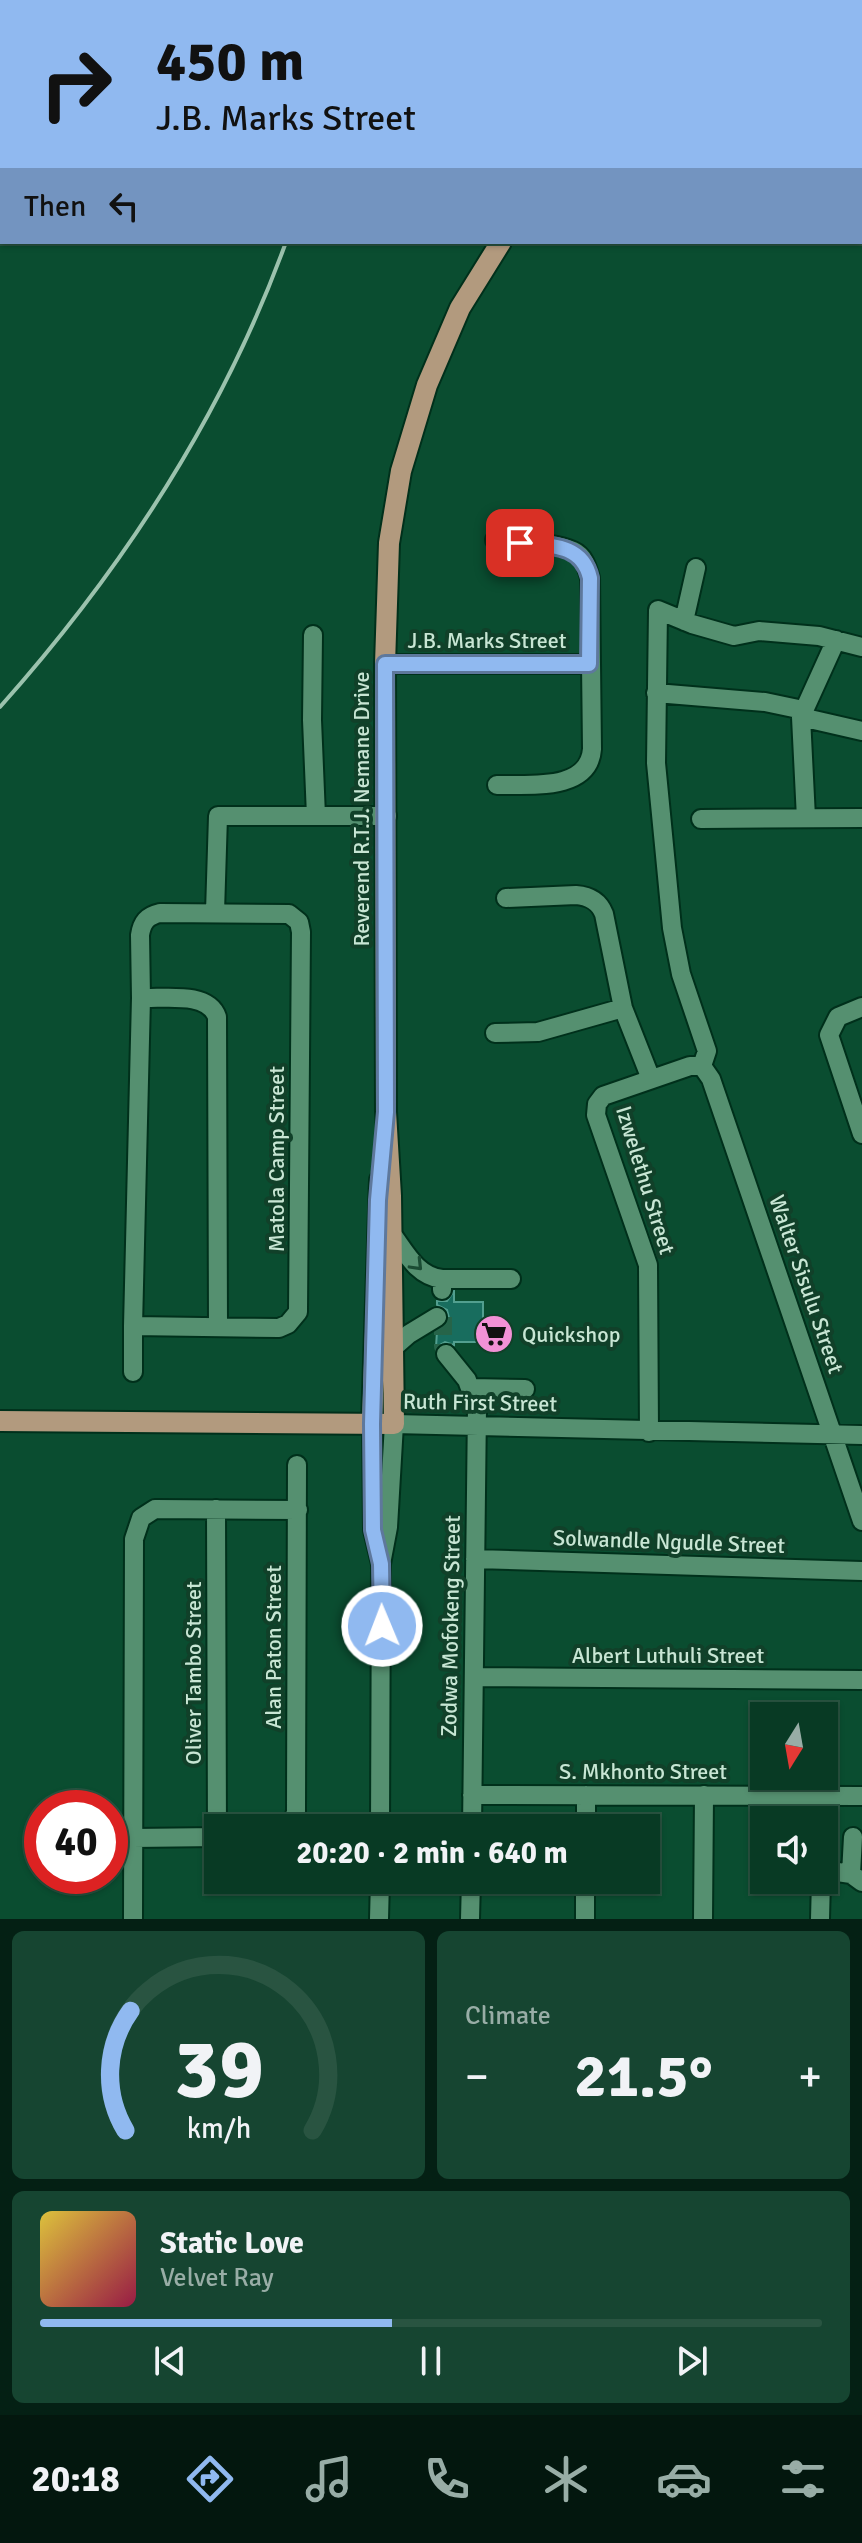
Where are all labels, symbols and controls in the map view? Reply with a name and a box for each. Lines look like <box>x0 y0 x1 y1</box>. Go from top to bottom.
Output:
text: 450 m <box>156 27 304 96</box>
icon: right <box>24 32 128 136</box>
text: J.B. Marks Street <box>156 96 416 141</box>
icon: left <box>102 184 146 228</box>
text: Then <box>24 188 86 225</box>
pin <box>486 509 554 577</box>
icon: arrive <box>498 521 542 565</box>
street label: J.B. Marks Street <box>408 627 567 654</box>
street label: Reverend R.T.J. Nemane Drive <box>348 671 375 947</box>
street label: Matola Camp Street <box>263 1066 290 1252</box>
street label: Izwelethu Street <box>610 1103 681 1258</box>
street label: Walter Sisulu Street <box>763 1191 850 1377</box>
one-way arrow <box>408 1256 422 1270</box>
supermarket icon: Quickshop <box>473 1313 515 1355</box>
place label: Quickshop <box>522 1321 620 1348</box>
street label: Ruth First Street <box>403 1388 558 1417</box>
street label: Zodwa Mofokeng Street <box>435 1515 466 1737</box>
street label: Solwandle Ngudle Street <box>552 1524 786 1559</box>
street label: Alan Paton Street <box>260 1565 287 1729</box>
street label: Oliver Tambo Street <box>180 1581 207 1765</box>
position arrow <box>340 1584 424 1668</box>
street label: Albert Luthuli Street <box>572 1642 765 1669</box>
north arrow <box>750 1702 838 1790</box>
map controls <box>750 1702 838 1894</box>
street label: S. Mkhonto Street <box>559 1758 727 1785</box>
speed limit sign: 40 <box>24 1790 128 1894</box>
button: sound <box>750 1806 838 1894</box>
text: 20:20 · 2 min · 640 m <box>296 1835 568 1872</box>
text: Climate <box>465 2000 551 2032</box>
text: 39 <box>174 2019 263 2121</box>
text: 21.5° <box>574 2040 713 2114</box>
text: − <box>465 2050 489 2104</box>
text: + <box>798 2050 822 2104</box>
text: km/h <box>186 2111 251 2146</box>
text: Static Love <box>160 2225 304 2262</box>
text: Velvet Ray <box>160 2262 274 2294</box>
icon: previous <box>148 2339 192 2383</box>
icon: pause <box>409 2339 453 2383</box>
icon: next <box>670 2339 714 2383</box>
icon: directions <box>182 2451 238 2507</box>
icon: music <box>301 2451 357 2507</box>
icon: phone <box>419 2451 475 2507</box>
icon: climate <box>538 2451 594 2507</box>
icon: car <box>656 2451 712 2507</box>
icon: filters <box>775 2451 831 2507</box>
text: 20:18 <box>31 2457 120 2502</box>

